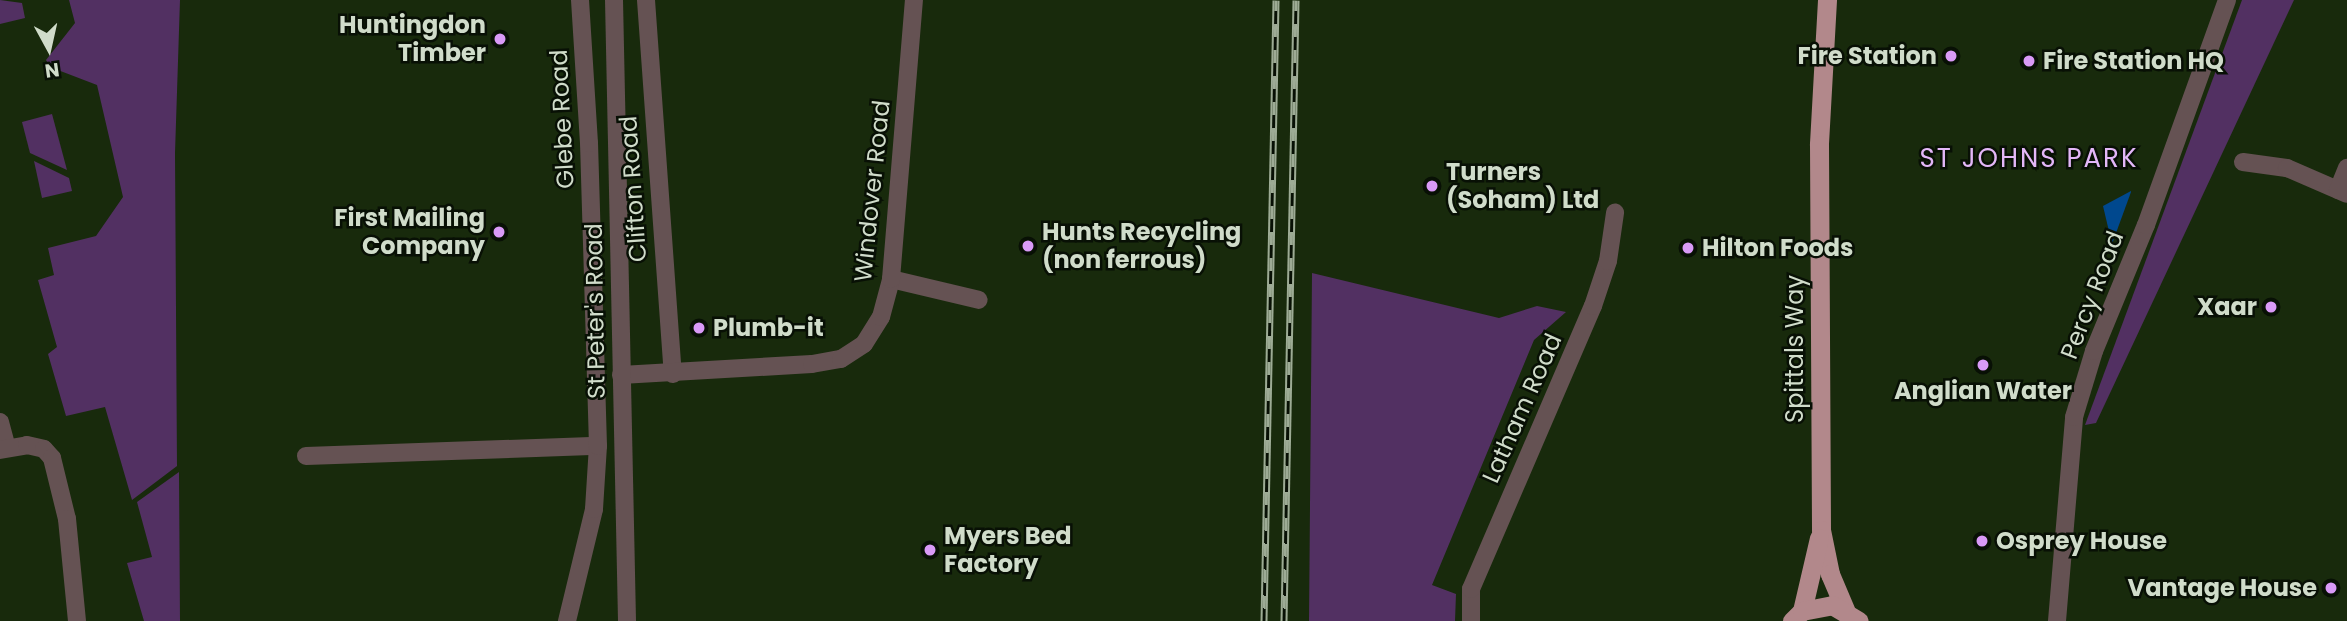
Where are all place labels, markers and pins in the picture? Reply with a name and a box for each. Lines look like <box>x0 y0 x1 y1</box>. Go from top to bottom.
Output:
place label: Huntingdon Timber <box>339 11 486 67</box>
marker: Huntingdon Timber <box>492 31 508 47</box>
place label: Fire Station <box>1798 42 1937 70</box>
place label: Fire Station HQ <box>2043 47 2224 75</box>
marker: Fire Station <box>1943 48 1959 64</box>
marker: Fire Station HQ <box>2021 53 2037 69</box>
place label: Turners (Soham) Ltd <box>1446 158 1599 214</box>
marker: Turners (Soham) Ltd <box>1424 178 1440 194</box>
place label: First Mailing Company <box>334 204 485 260</box>
place label: Hunts Recycling (non ferrous) <box>1042 218 1241 274</box>
marker: First Mailing Company <box>491 224 507 240</box>
place label: Hilton Foods <box>1702 234 1853 262</box>
marker: Hunts Recycling (non ferrous) <box>1020 238 1036 254</box>
marker: Hilton Foods <box>1680 240 1696 256</box>
place label: Xaar <box>2197 293 2257 321</box>
marker: Xaar <box>2263 299 2279 315</box>
place label: Plumb-it <box>713 314 824 342</box>
marker: Plumb-it <box>691 320 707 336</box>
marker: Anglian Water <box>1975 357 1991 373</box>
place label: Anglian Water <box>1894 377 2072 405</box>
place label: Myers Bed Factory <box>944 522 1072 578</box>
place label: Osprey House <box>1996 527 2167 555</box>
marker: Osprey House <box>1974 533 1990 549</box>
marker: Myers Bed Factory <box>922 542 938 558</box>
place label: Vantage House <box>2128 574 2317 602</box>
marker: Vantage House <box>2323 580 2339 596</box>

